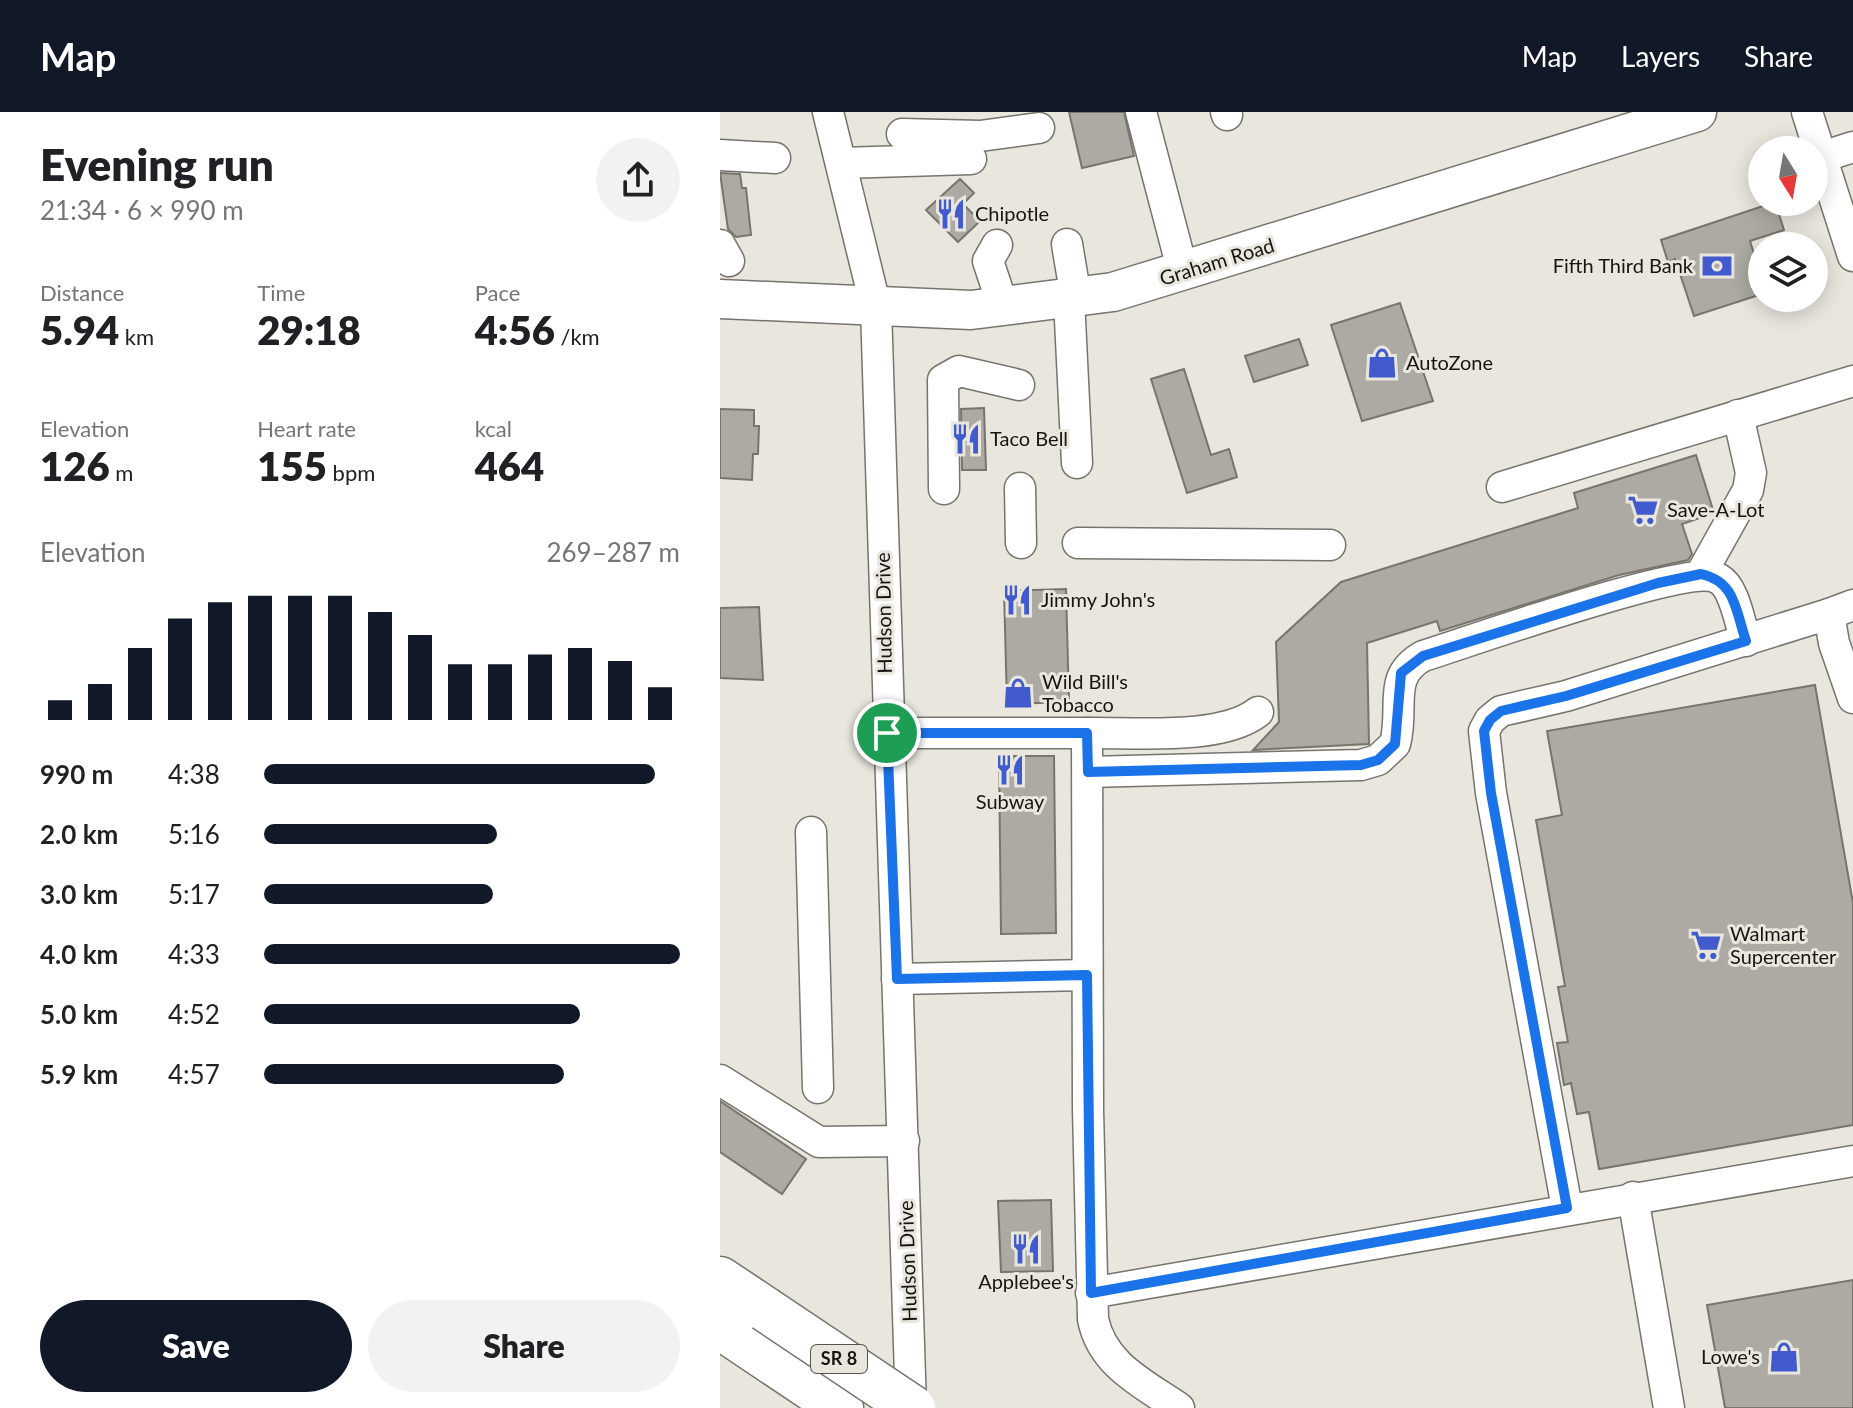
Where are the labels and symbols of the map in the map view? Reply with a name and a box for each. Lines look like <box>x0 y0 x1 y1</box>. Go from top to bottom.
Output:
north arrow <box>1748 136 1828 216</box>
restaurant icon: Chipotle <box>934 197 968 231</box>
place label: Chipotle <box>975 201 1049 225</box>
street label: Graham Road <box>1157 232 1277 290</box>
bank icon: Fifth Third Bank <box>1700 249 1734 283</box>
place label: Fifth Third Bank <box>1553 253 1694 277</box>
shop icon: AutoZone <box>1365 346 1399 380</box>
place label: AutoZone <box>1406 350 1493 374</box>
restaurant icon: Taco Bell <box>949 422 983 456</box>
place label: Taco Bell <box>990 426 1068 450</box>
supermarket icon: Save-A-Lot <box>1626 493 1660 527</box>
place label: Save-A-Lot <box>1667 497 1764 521</box>
street label: Hudson Drive <box>870 552 896 674</box>
restaurant icon: Jimmy John's <box>1000 583 1034 617</box>
place label: Jimmy John's <box>1041 587 1155 611</box>
place label: Wild Bill's Tobacco <box>1042 669 1128 716</box>
shop icon: Wild Bill's Tobacco <box>1001 676 1035 710</box>
pin <box>853 699 921 767</box>
restaurant icon: Subway <box>993 753 1027 787</box>
place label: Subway <box>976 789 1045 813</box>
place label: Walmart Supercenter <box>1730 921 1837 968</box>
supermarket icon: Walmart Supercenter <box>1689 928 1723 962</box>
street label: Hudson Drive <box>893 1200 921 1322</box>
restaurant icon: Applebee's <box>1009 1232 1043 1266</box>
place label: Applebee's <box>978 1269 1074 1293</box>
shop icon: Lowe's <box>1767 1340 1801 1374</box>
place label: Lowe's <box>1701 1344 1760 1368</box>
road number: SR 8 <box>811 1345 867 1373</box>

